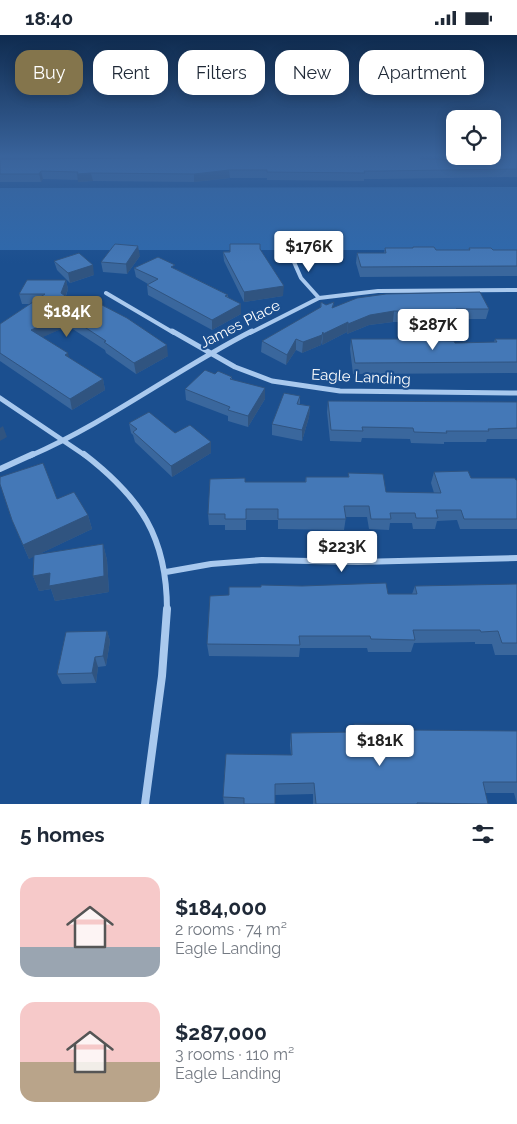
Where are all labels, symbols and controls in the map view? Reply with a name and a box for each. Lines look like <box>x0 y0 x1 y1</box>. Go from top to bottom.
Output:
text: 18:40 <box>25 7 73 29</box>
chip: Buy <box>15 50 83 95</box>
chip: Rent <box>93 50 168 95</box>
chip: Filters <box>178 50 265 95</box>
chip: New <box>275 50 349 95</box>
chip: Apartment <box>359 50 484 95</box>
map controls <box>446 110 501 165</box>
button: locate <box>446 110 501 165</box>
pin: $176K <box>274 231 344 273</box>
text: $176K <box>285 237 333 256</box>
pin: $184K <box>32 295 102 338</box>
street label: James Place <box>197 296 283 352</box>
text: $184K <box>43 302 91 321</box>
pin: $287K <box>398 309 468 351</box>
text: $287K <box>409 315 457 334</box>
street label: Eagle Landing <box>311 365 411 389</box>
pin: $223K <box>307 531 377 573</box>
text: $223K <box>318 537 366 556</box>
pin: $181K <box>345 725 415 767</box>
text: $181K <box>357 731 403 750</box>
icon: filters <box>469 820 497 848</box>
text: 5 homes <box>20 822 105 847</box>
text: $184,000 <box>175 895 267 920</box>
icon: home <box>60 897 120 957</box>
text: 2 rooms · 74 m² <box>175 920 287 939</box>
text: Eagle Landing <box>175 939 281 958</box>
text: $287,000 <box>175 1020 267 1045</box>
icon: home <box>60 1022 120 1082</box>
text: 3 rooms · 110 m² <box>175 1045 294 1064</box>
text: Eagle Landing <box>175 1064 281 1083</box>

